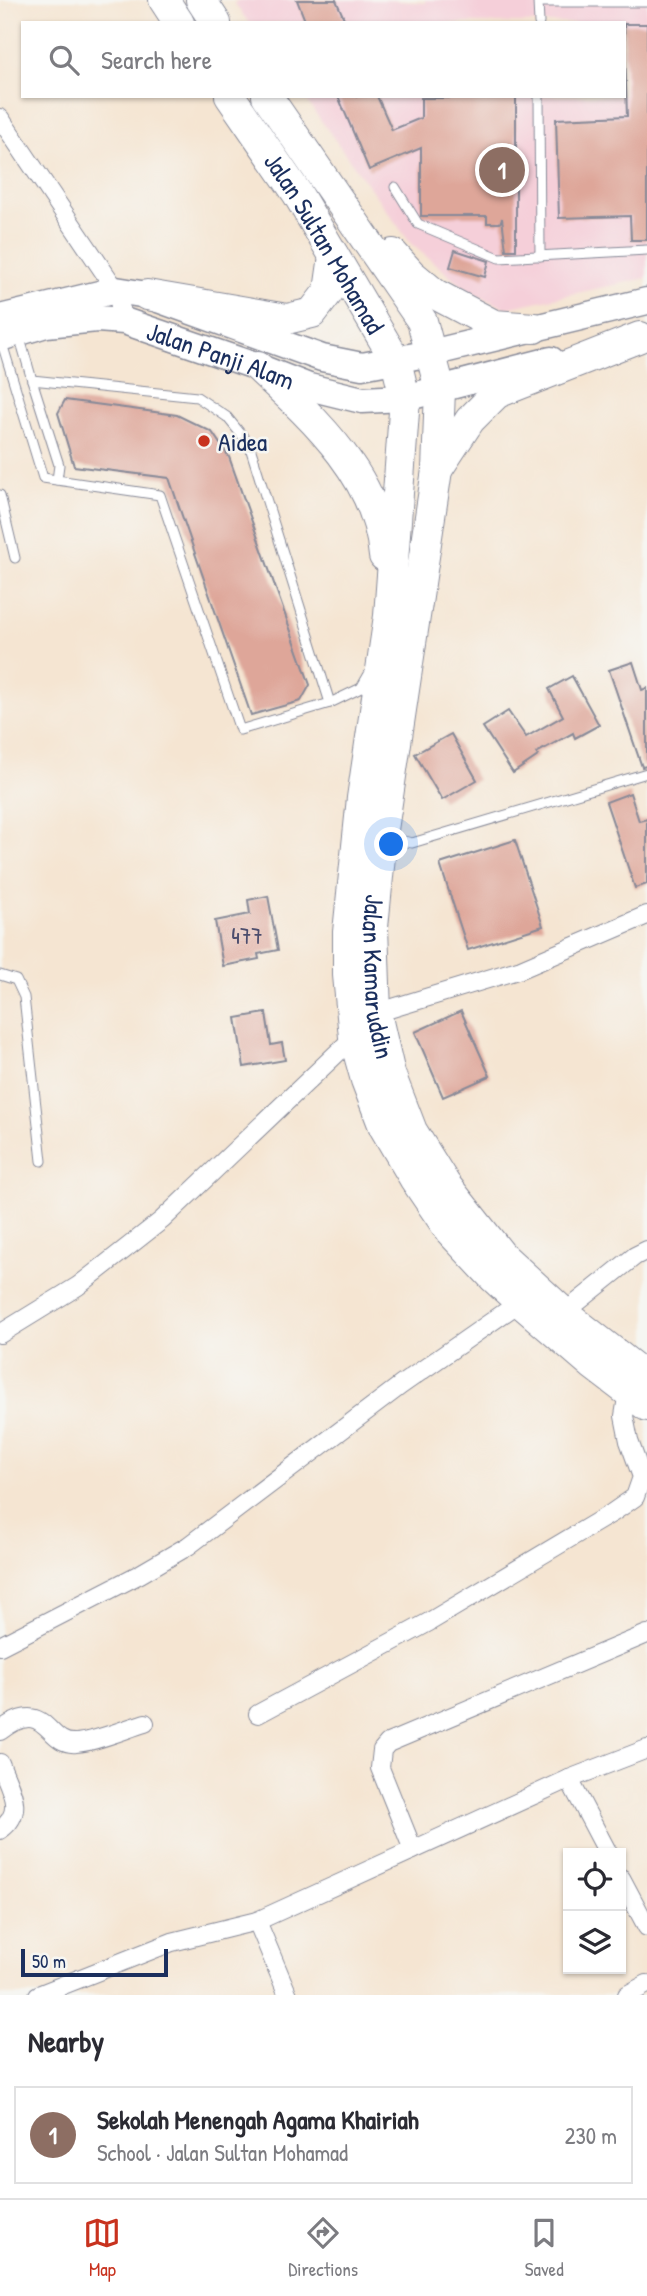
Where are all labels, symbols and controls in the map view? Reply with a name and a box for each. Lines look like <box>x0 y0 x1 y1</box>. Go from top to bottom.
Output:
search box <box>21 21 626 98</box>
icon: search <box>45 41 83 79</box>
text: Search here <box>101 42 212 77</box>
pin: 1 <box>479 144 525 196</box>
street label: Jalan Sultan Mohamad <box>257 145 393 340</box>
street label: Jalan Panji Alam <box>142 313 300 397</box>
place label: Aidea <box>218 424 267 459</box>
marker: Aidea <box>196 433 212 449</box>
your location <box>374 827 408 861</box>
street label: Jalan Kamaruddin <box>355 893 403 1062</box>
house number: 477 <box>231 920 263 951</box>
map controls <box>563 1848 626 1974</box>
button: locate <box>563 1848 626 1911</box>
button: layers <box>563 1911 626 1974</box>
scale bar <box>21 1946 168 1978</box>
text: 50 m <box>32 1948 66 1974</box>
text: Nearby <box>28 2021 104 2061</box>
text: Sekolah Menengah Agama Khairiah <box>97 2102 419 2137</box>
text: 1 <box>49 2120 57 2151</box>
text: 230 m <box>565 2120 617 2151</box>
text: School · Jalan Sultan Mohamad <box>97 2137 348 2168</box>
tab: Map <box>83 2214 121 2282</box>
tab: Directions <box>288 2214 358 2282</box>
tab: Saved <box>525 2214 564 2282</box>

